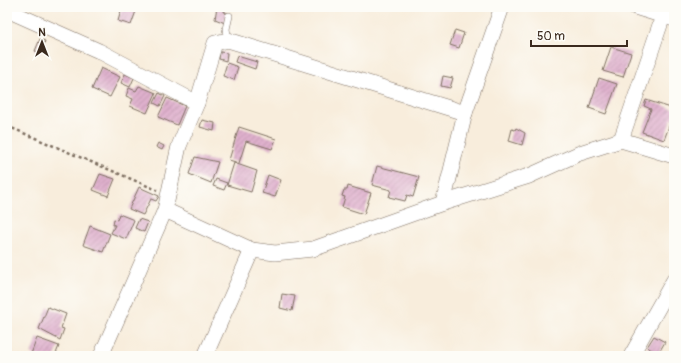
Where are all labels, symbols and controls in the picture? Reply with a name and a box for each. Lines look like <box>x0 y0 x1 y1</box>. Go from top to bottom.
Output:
north arrow <box>22 22 62 62</box>
scale bar <box>531 22 627 48</box>
text: N <box>38 26 46 39</box>
text: 50 m <box>537 29 565 44</box>

